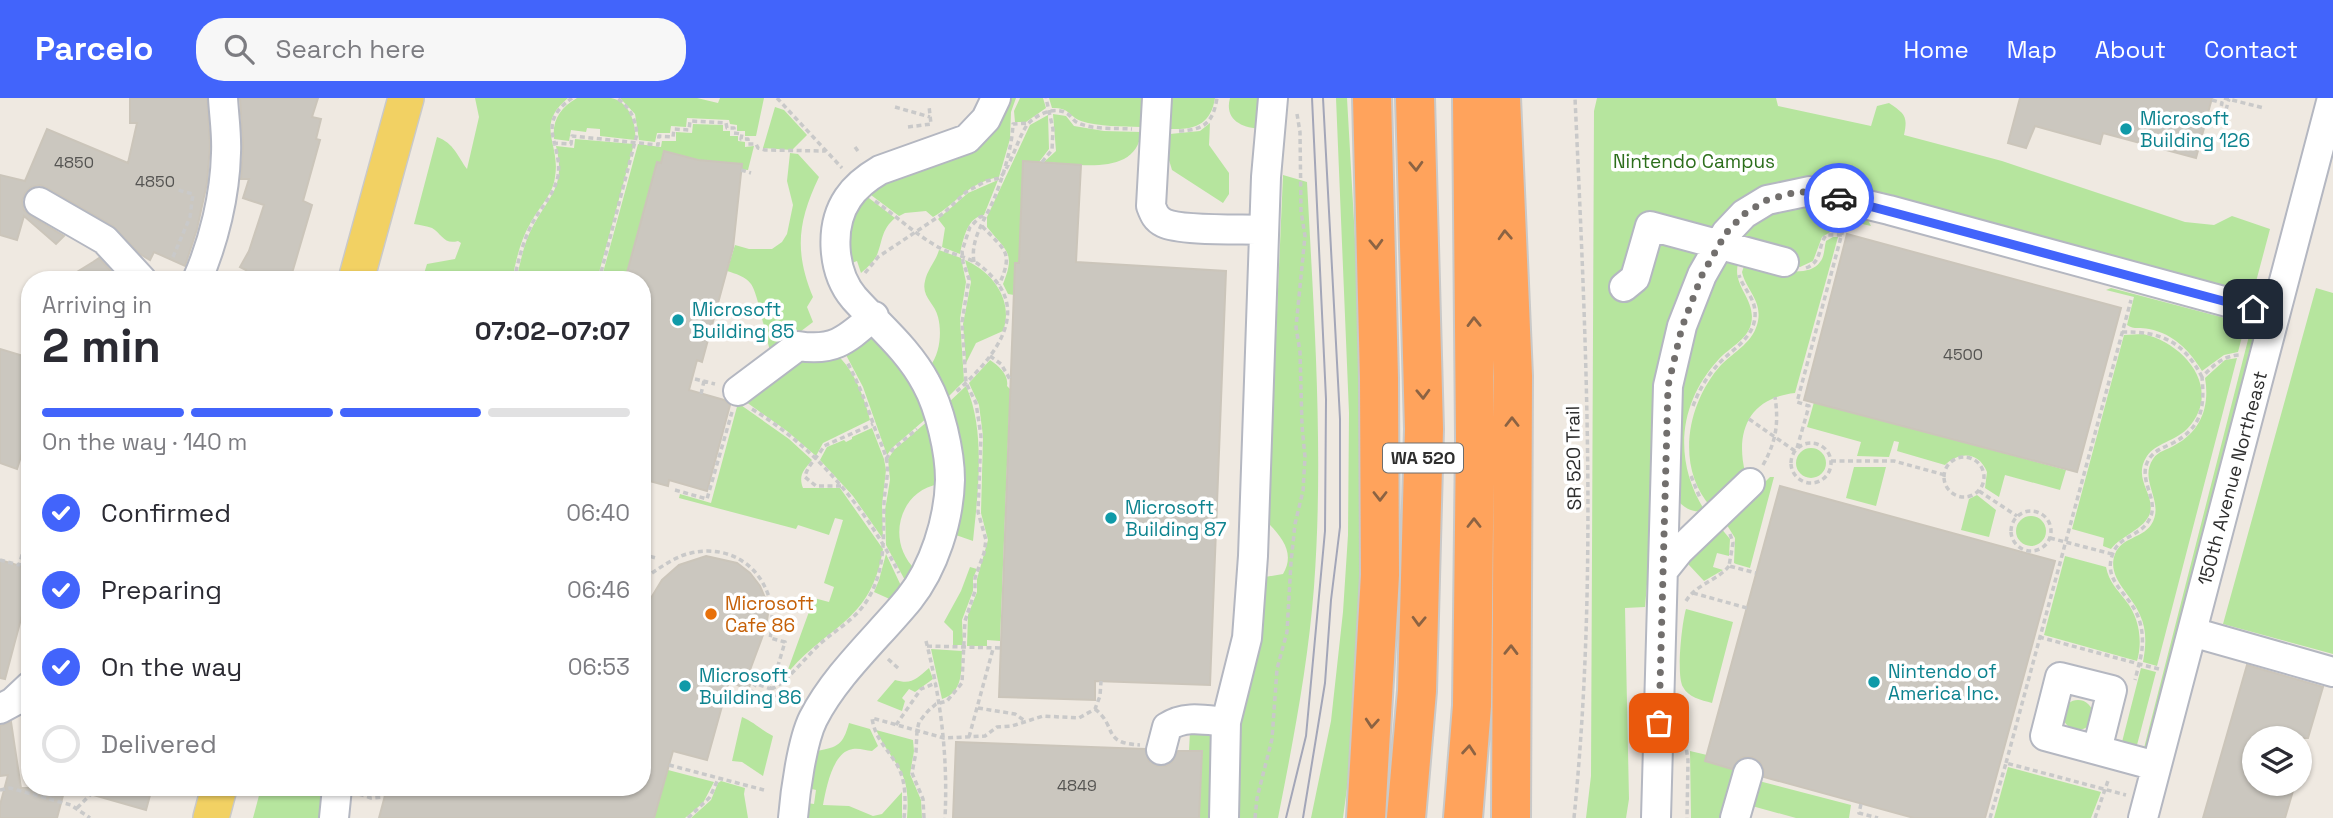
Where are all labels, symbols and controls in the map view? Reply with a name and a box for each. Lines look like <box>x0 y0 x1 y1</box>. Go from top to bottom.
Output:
search box <box>196 18 686 81</box>
text: Parcelo <box>35 28 154 70</box>
icon: search <box>220 30 258 68</box>
text: Search here <box>276 32 425 66</box>
text: Home <box>1903 34 1969 65</box>
text: Map <box>2007 34 2057 65</box>
text: About <box>2095 34 2166 65</box>
text: Contact <box>2204 34 2298 65</box>
place label: Microsoft Building 126 <box>2140 106 2250 153</box>
marker: Microsoft Building 126 <box>2118 121 2134 137</box>
park label: Nintendo Campus <box>1613 149 1775 174</box>
house number: 4850 <box>54 152 94 173</box>
one-way arrow <box>1409 161 1424 172</box>
courier <box>1804 163 1874 233</box>
house number: 4850 <box>135 171 175 192</box>
icon: car <box>1820 179 1858 217</box>
one-way arrow <box>1498 229 1513 240</box>
one-way arrow <box>1368 238 1383 249</box>
pin <box>2223 279 2283 339</box>
text: Arriving in <box>42 290 152 320</box>
icon: home <box>2234 290 2272 328</box>
place label: Microsoft Building 85 <box>692 297 794 344</box>
marker: Microsoft Building 85 <box>670 312 686 328</box>
text: 07:02–07:07 <box>475 314 630 348</box>
one-way arrow <box>1466 316 1481 327</box>
text: 2 min <box>42 317 161 375</box>
house number: 4500 <box>1943 344 1983 365</box>
street label: 150th Avenue Northeast <box>2192 368 2273 588</box>
one-way arrow <box>1415 388 1430 399</box>
street label: SR 520 Trail <box>1560 405 1587 510</box>
one-way arrow <box>1505 417 1520 428</box>
text: On the way · 140 m <box>42 427 247 457</box>
road number: WA 520 <box>1383 444 1463 472</box>
one-way arrow <box>1372 491 1388 501</box>
icon: check <box>42 494 80 532</box>
place label: Microsoft Building 87 <box>1125 495 1227 542</box>
text: Confirmed <box>101 496 231 530</box>
text: 06:40 <box>566 498 630 528</box>
marker: Microsoft Building 87 <box>1103 510 1119 526</box>
one-way arrow <box>1466 517 1482 527</box>
icon: check <box>42 571 80 609</box>
text: Preparing <box>101 573 222 607</box>
text: 06:46 <box>567 575 630 605</box>
place label: Microsoft Cafe 86 <box>725 591 814 638</box>
marker: Microsoft Cafe 86 <box>703 606 719 622</box>
one-way arrow <box>1411 616 1426 627</box>
one-way arrow <box>1503 644 1519 655</box>
icon: check <box>42 648 80 686</box>
text: On the way <box>101 650 242 684</box>
text: 06:53 <box>568 652 630 682</box>
place label: Nintendo of America Inc. <box>1888 659 1999 706</box>
place label: Microsoft Building 86 <box>699 663 802 710</box>
marker: Nintendo of America Inc. <box>1866 674 1882 690</box>
marker: Microsoft Building 86 <box>677 678 693 694</box>
pin <box>1629 693 1689 753</box>
icon: bag <box>1640 704 1678 742</box>
one-way arrow <box>1365 718 1380 729</box>
map controls <box>2242 726 2312 796</box>
button: layers <box>2242 726 2312 796</box>
text: Delivered <box>101 727 217 761</box>
one-way arrow <box>1461 744 1476 755</box>
house number: 4849 <box>1057 775 1097 796</box>

